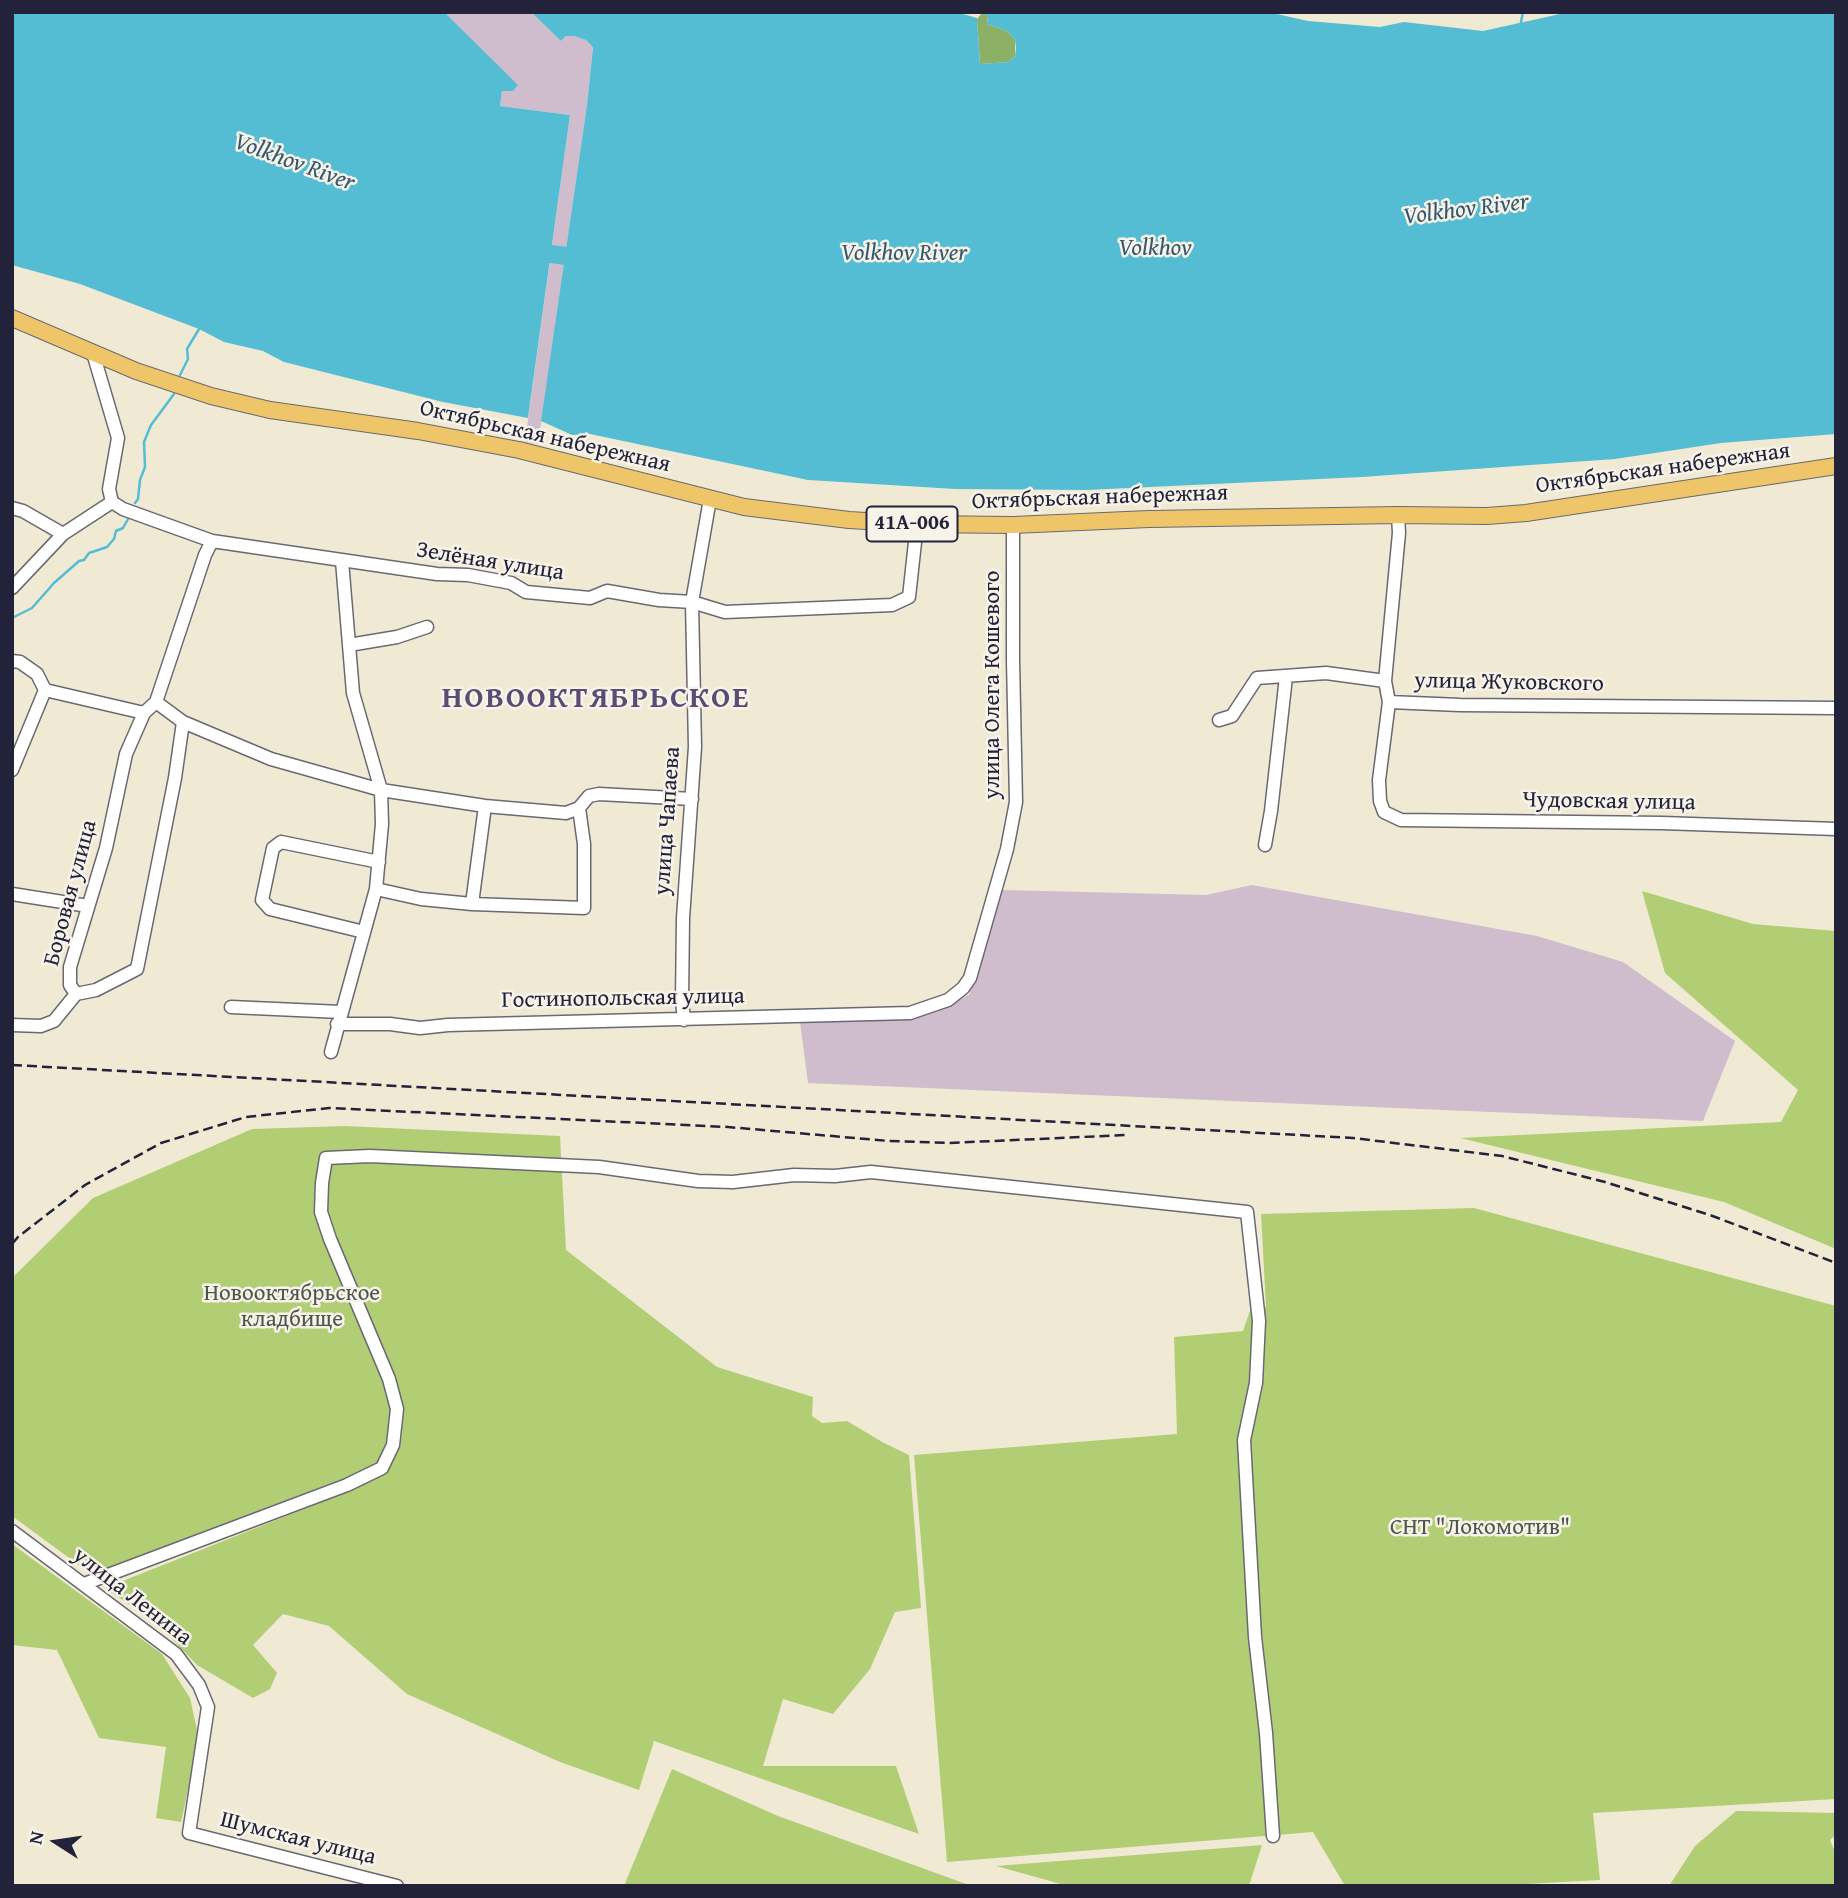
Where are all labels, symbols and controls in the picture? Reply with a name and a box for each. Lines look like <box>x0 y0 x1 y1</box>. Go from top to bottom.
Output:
water label: Volkhov River <box>230 128 358 198</box>
water label: Volkhov River <box>1401 188 1531 232</box>
water label: Volkhov <box>1118 235 1192 263</box>
water label: Volkhov River <box>841 240 967 268</box>
street label: Октябрьская набережная <box>417 395 673 479</box>
street label: Октябрьская набережная <box>1534 437 1792 501</box>
street label: Октябрьская набережная <box>971 480 1229 516</box>
road number: 41А-006 <box>866 506 958 542</box>
street label: Зелёная улица <box>414 537 566 587</box>
street label: улица Олега Кошевого <box>979 571 1007 799</box>
street label: улица Жуковского <box>1414 668 1604 698</box>
district label: НОВООКТЯБРЬСКОЕ <box>444 681 748 717</box>
street label: улица Чапаева <box>649 746 687 896</box>
street label: Чудовская улица <box>1522 787 1696 817</box>
street label: Боровая улица <box>38 817 104 969</box>
street label: Гостинопольская улица <box>501 983 745 1015</box>
park label: Новооктябрьское кладбище <box>204 1280 380 1334</box>
park label: СНТ "Локомотив" <box>1390 1514 1570 1542</box>
street label: улица Ленина <box>67 1542 197 1652</box>
street label: Шумская улица <box>217 1806 379 1872</box>
north arrow <box>21 1807 91 1877</box>
text: N <box>20 1829 50 1847</box>

